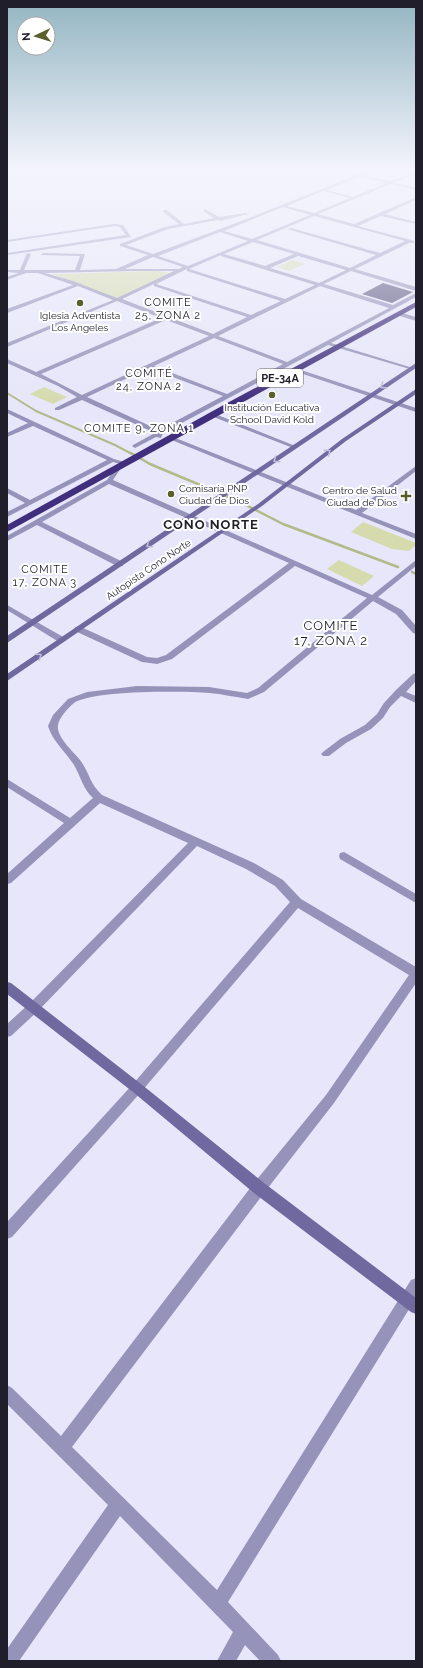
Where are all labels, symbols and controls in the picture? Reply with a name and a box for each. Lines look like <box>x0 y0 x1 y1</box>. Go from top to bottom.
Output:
north arrow <box>16 16 56 56</box>
text: N <box>20 32 33 41</box>
district label: COMITE 25, ZONA 2 <box>135 296 201 322</box>
marker: Iglesia Adventista Los Angeles <box>75 298 85 308</box>
place label: Iglesia Adventista Los Angeles <box>40 310 120 333</box>
district label: COMITÉ 24, ZONA 2 <box>116 366 182 393</box>
road number: PE-34A <box>257 369 303 387</box>
one-way arrow <box>380 382 387 389</box>
marker: Institución Educativa School David Kold <box>267 390 277 400</box>
place label: Institución Educativa School David Kold <box>224 402 320 425</box>
district label: COMITE 9, ZONA 1 <box>84 422 194 435</box>
one-way arrow <box>324 450 331 457</box>
one-way arrow <box>273 455 280 463</box>
place label: Comisaría PNP Ciudad de Dios <box>179 483 249 506</box>
place label: Centro de Salud Ciudad de Dios <box>322 485 397 508</box>
marker: Comisaría PNP Ciudad de Dios <box>166 489 176 499</box>
marker: Centro de Salud Ciudad de Dios <box>400 490 412 502</box>
district label: CONO NORTE <box>163 517 259 532</box>
street label: Autopista Cono Norte <box>104 537 193 602</box>
one-way arrow <box>146 540 153 548</box>
district label: COMITE 17, ZONA 3 <box>13 563 77 589</box>
district label: COMITE 17, ZONA 2 <box>294 618 368 648</box>
one-way arrow <box>35 653 42 661</box>

